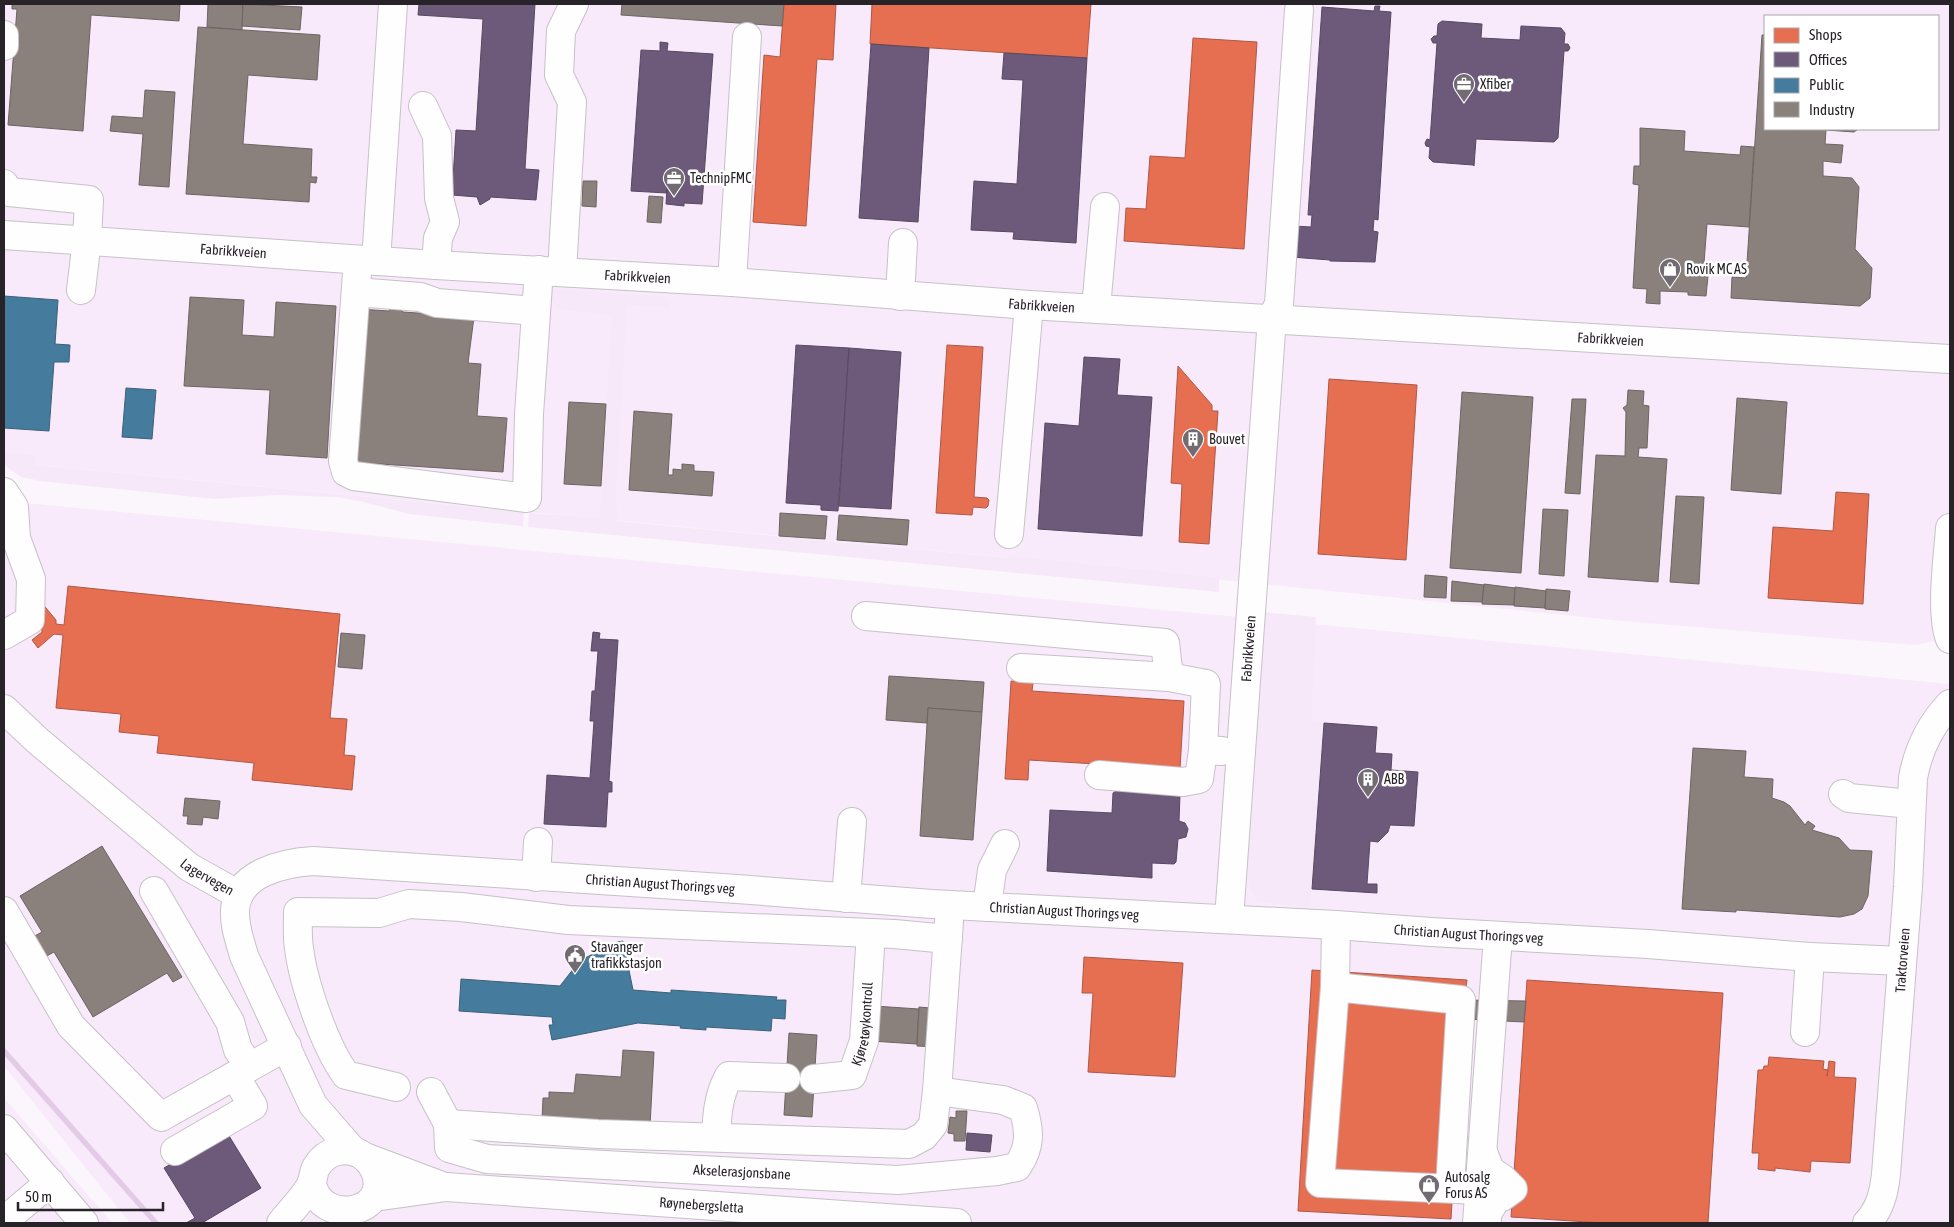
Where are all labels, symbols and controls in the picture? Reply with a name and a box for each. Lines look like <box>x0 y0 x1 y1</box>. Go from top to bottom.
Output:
legend <box>1764 15 1939 130</box>
text: Shops <box>1809 26 1842 43</box>
text: Offices <box>1809 51 1847 68</box>
office icon: Xfiber <box>1452 72 1476 103</box>
place label: Xfiber <box>1480 76 1511 92</box>
text: Public <box>1809 76 1844 93</box>
text: Industry <box>1809 101 1855 118</box>
office icon: TechnipFMC <box>662 166 686 197</box>
place label: TechnipFMC <box>690 170 752 186</box>
street label: Fabrikkveien <box>200 241 267 261</box>
shop icon: Rovik MC AS <box>1658 257 1682 288</box>
place label: Rovik MC AS <box>1686 261 1747 277</box>
street label: Fabrikkveien <box>604 267 671 286</box>
street label: Fabrikkveien <box>1008 295 1075 316</box>
street label: Fabrikkveien <box>1577 329 1644 349</box>
building icon: Bouvet <box>1181 427 1205 458</box>
place label: Bouvet <box>1209 431 1245 447</box>
street label: Fabrikkveien <box>1238 615 1259 682</box>
building icon: ABB <box>1356 767 1380 798</box>
place label: ABB <box>1384 771 1404 787</box>
street label: Lagervegen <box>177 855 237 899</box>
street label: Christian August Thorings veg <box>585 871 735 897</box>
street label: Christian August Thorings veg <box>989 899 1139 923</box>
street label: Christian August Thorings veg <box>1393 921 1544 946</box>
street label: Traktorveien <box>1892 927 1913 993</box>
place label: Stavanger trafikkstasjon <box>591 939 662 971</box>
public building icon: Stavanger trafikkstasjon <box>563 943 587 974</box>
street label: Kjøretøykontroll <box>848 981 876 1068</box>
street label: Akselerasjonsbane <box>693 1162 791 1182</box>
place label: Autosalg Forus AS <box>1445 1169 1490 1201</box>
shop icon: Autosalg Forus AS <box>1417 1173 1441 1204</box>
scale bar <box>18 1180 162 1212</box>
text: 50 m <box>25 1188 52 1205</box>
street label: Røynebergsletta <box>659 1194 744 1216</box>

